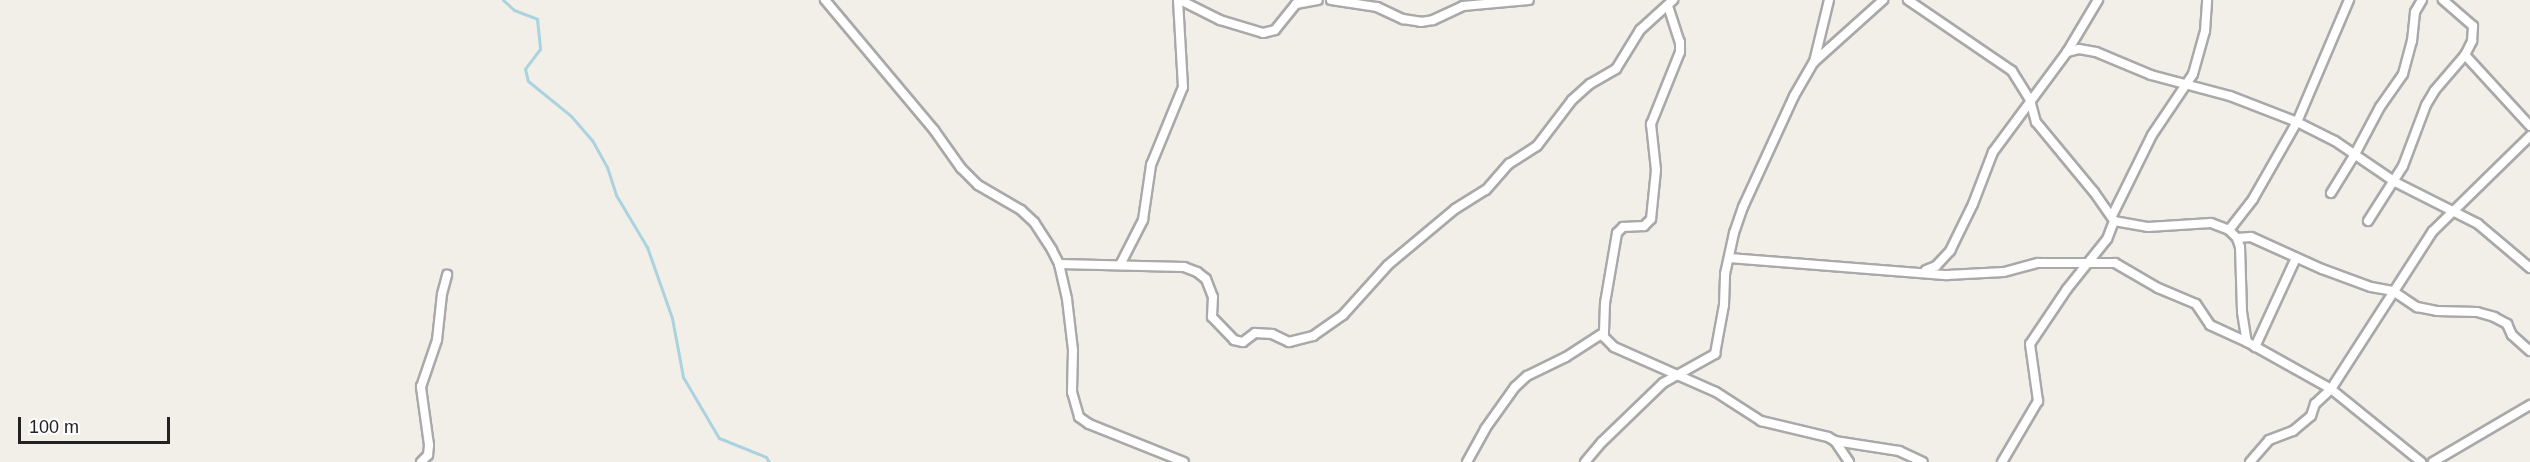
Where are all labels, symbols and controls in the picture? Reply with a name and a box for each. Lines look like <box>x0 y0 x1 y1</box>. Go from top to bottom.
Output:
scale bar <box>21 405 172 443</box>
text: 100 m <box>29 417 79 437</box>

